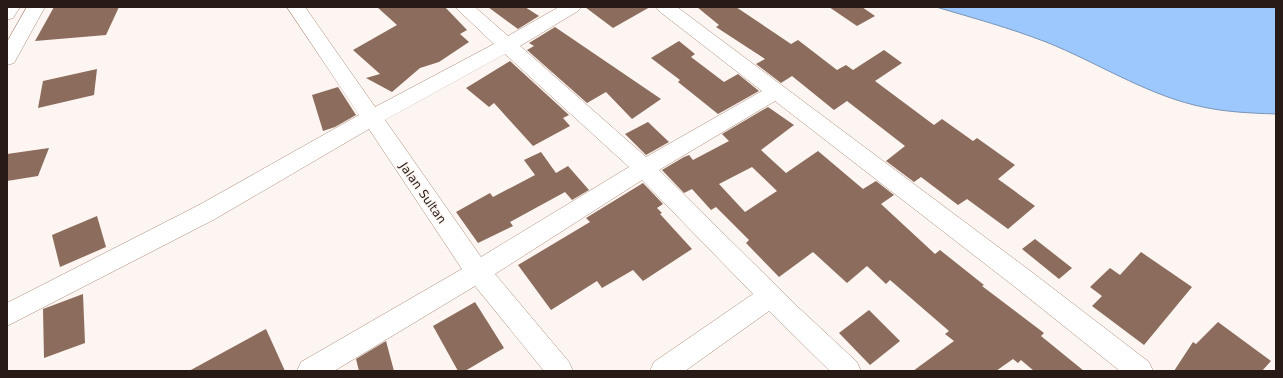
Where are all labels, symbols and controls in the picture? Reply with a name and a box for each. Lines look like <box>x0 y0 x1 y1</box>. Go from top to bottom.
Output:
street label: Jalan Sultan <box>396 159 449 226</box>

